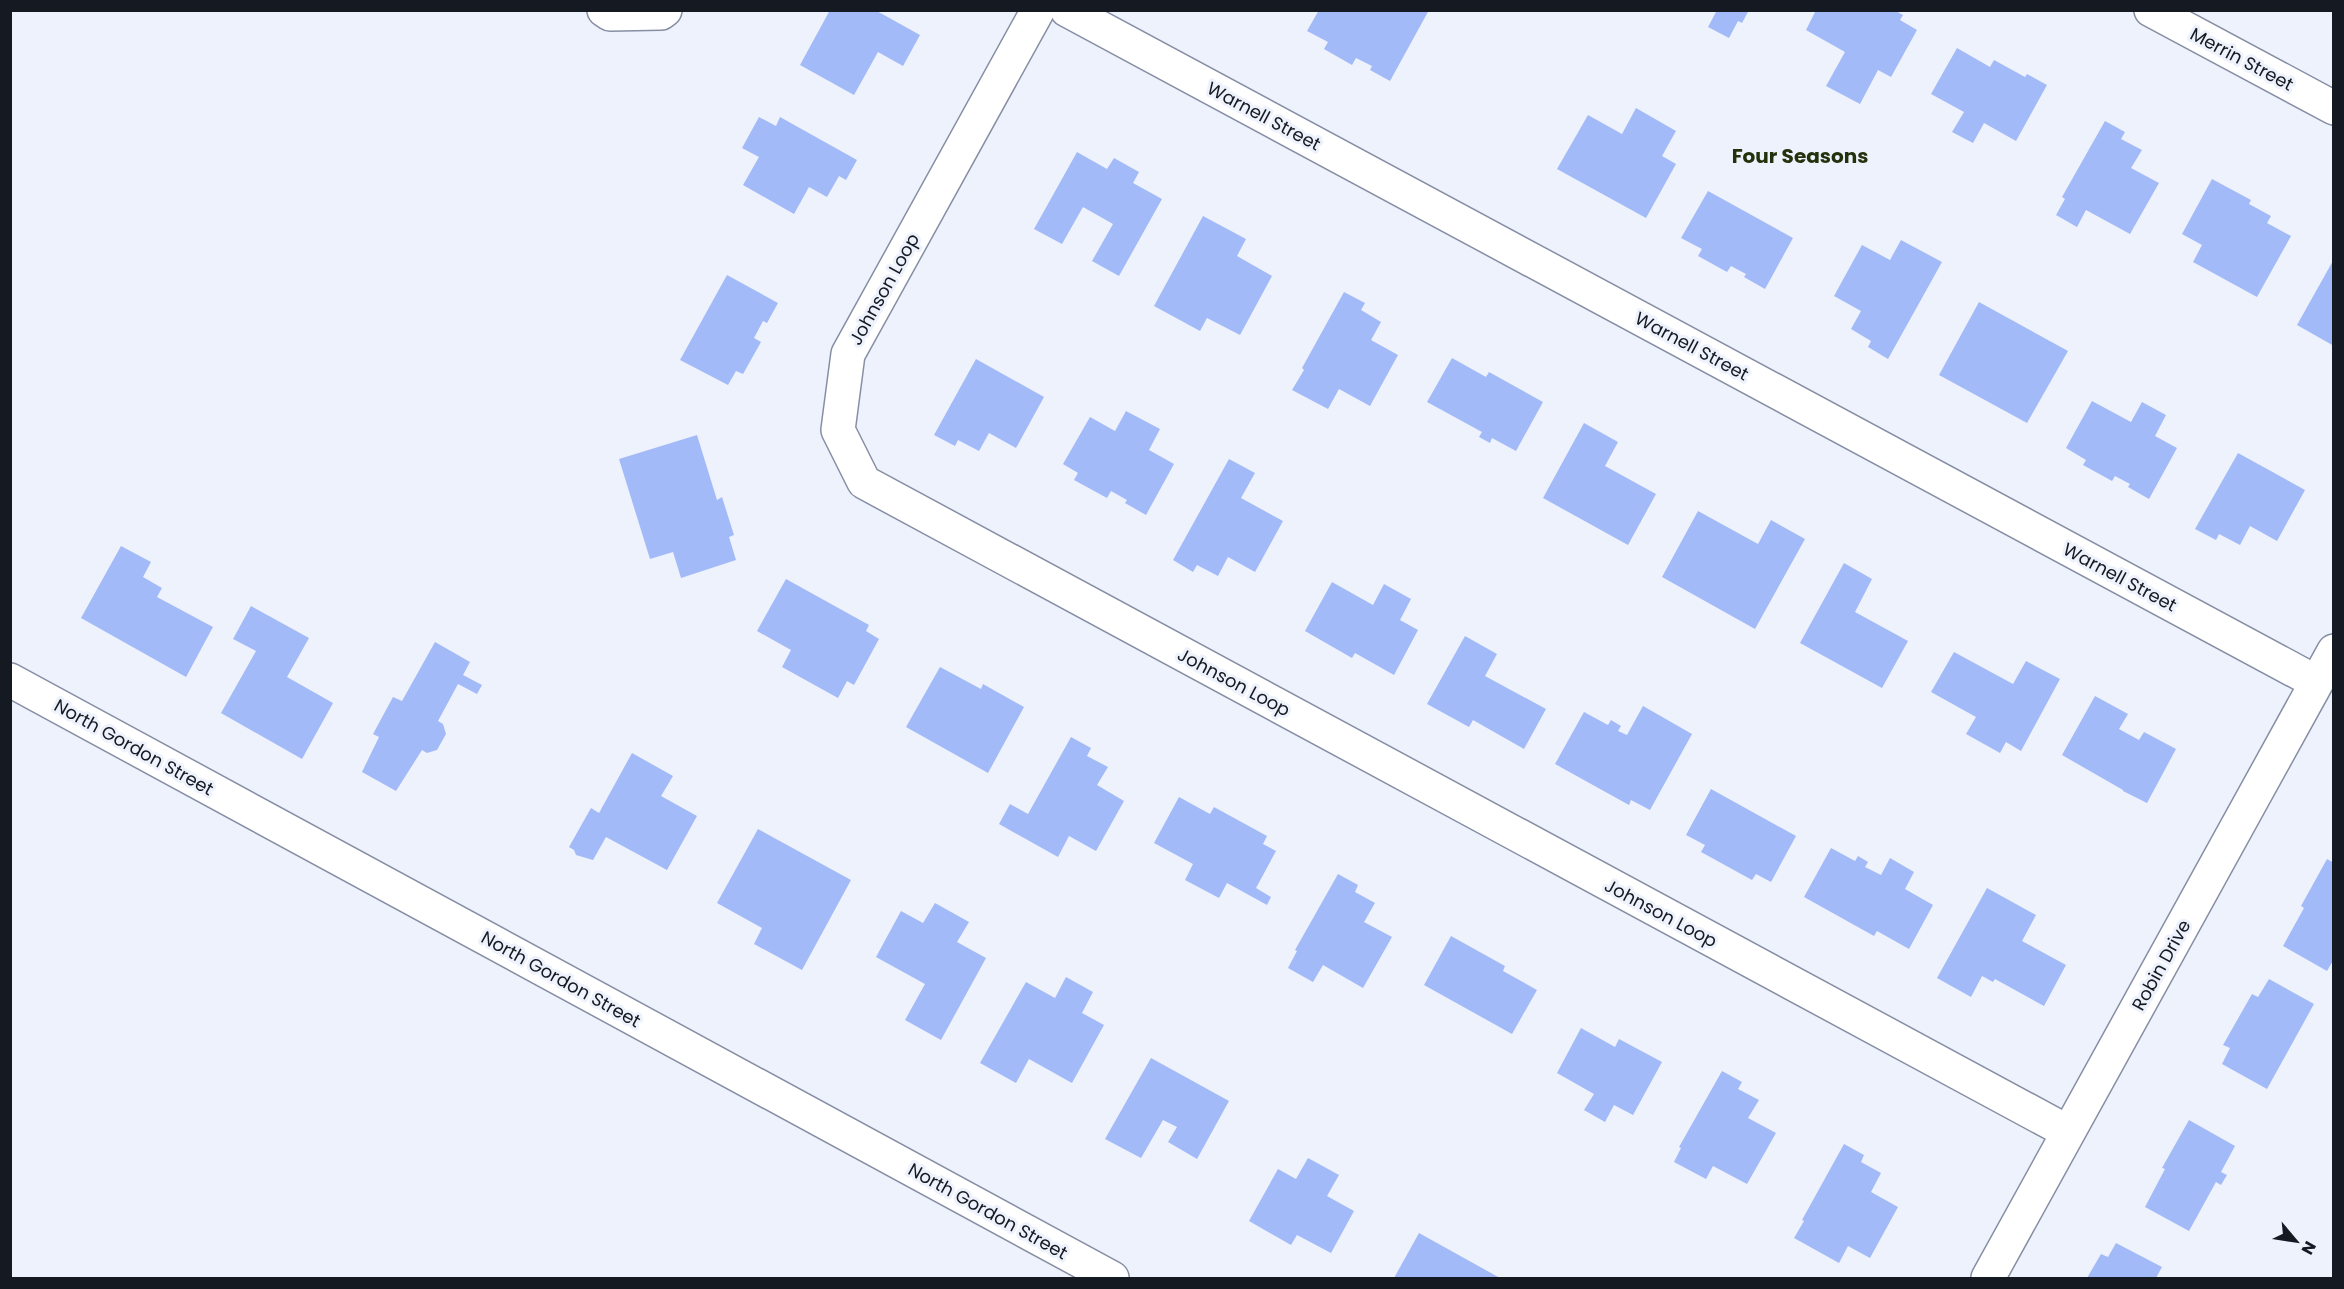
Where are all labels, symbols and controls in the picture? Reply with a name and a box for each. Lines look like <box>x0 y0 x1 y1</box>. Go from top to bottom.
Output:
street label: Merrin Street <box>2186 21 2298 97</box>
street label: Warnell Street <box>1203 76 1325 156</box>
district label: Four Seasons <box>1732 142 1868 170</box>
street label: Johnson Loop <box>843 229 925 349</box>
street label: Warnell Street <box>1631 306 1753 386</box>
street label: Warnell Street <box>2059 537 2181 617</box>
street label: Johnson Loop <box>1173 642 1295 722</box>
street label: North Gordon Street <box>50 693 218 801</box>
street label: Johnson Loop <box>1600 873 1722 953</box>
street label: Robin Drive <box>2126 915 2196 1015</box>
street label: North Gordon Street <box>477 925 645 1033</box>
street label: North Gordon Street <box>904 1157 1072 1265</box>
north arrow <box>2266 1211 2326 1271</box>
text: N <box>2296 1237 2322 1259</box>

